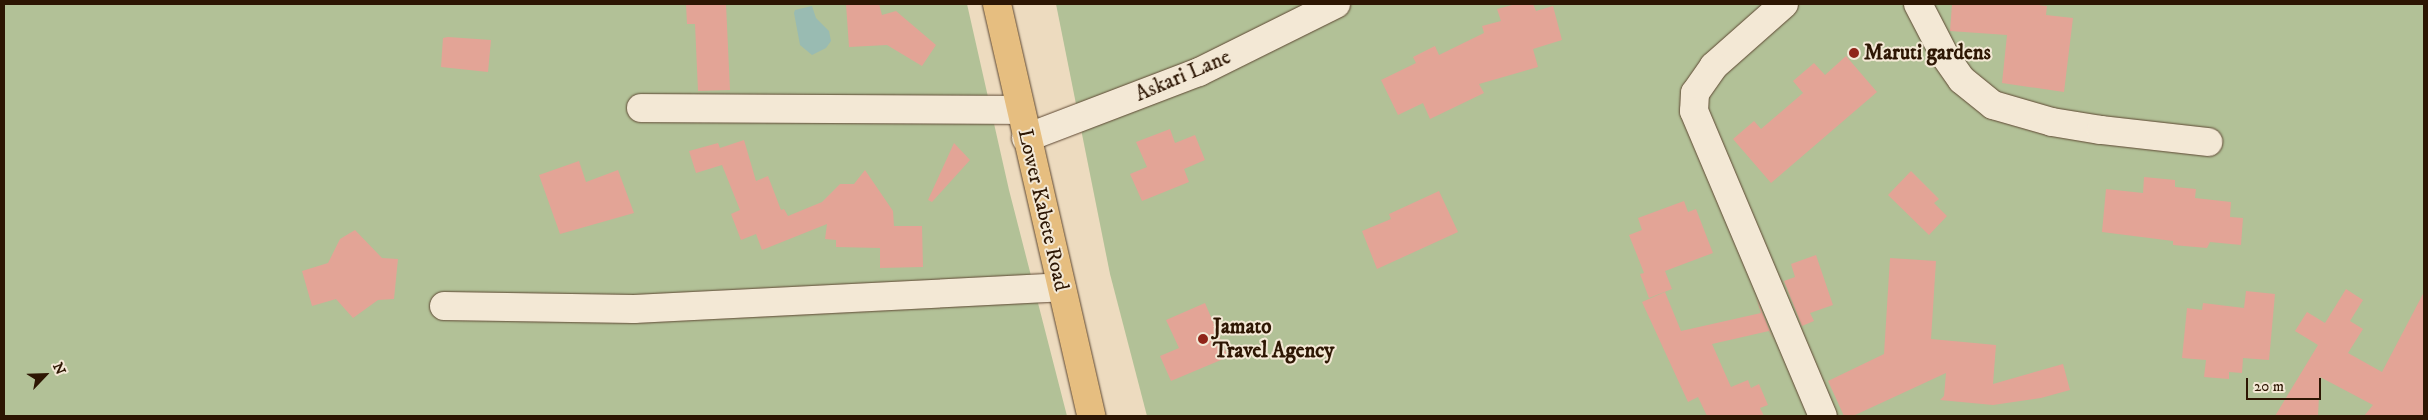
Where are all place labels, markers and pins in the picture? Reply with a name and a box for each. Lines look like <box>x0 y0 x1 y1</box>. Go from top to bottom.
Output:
place label: Maruti gardens <box>1864 40 1991 66</box>
marker: Maruti gardens <box>1848 47 1860 59</box>
place label: Jamato Travel Agency <box>1213 314 1334 364</box>
marker: Jamato Travel Agency <box>1197 333 1209 345</box>

